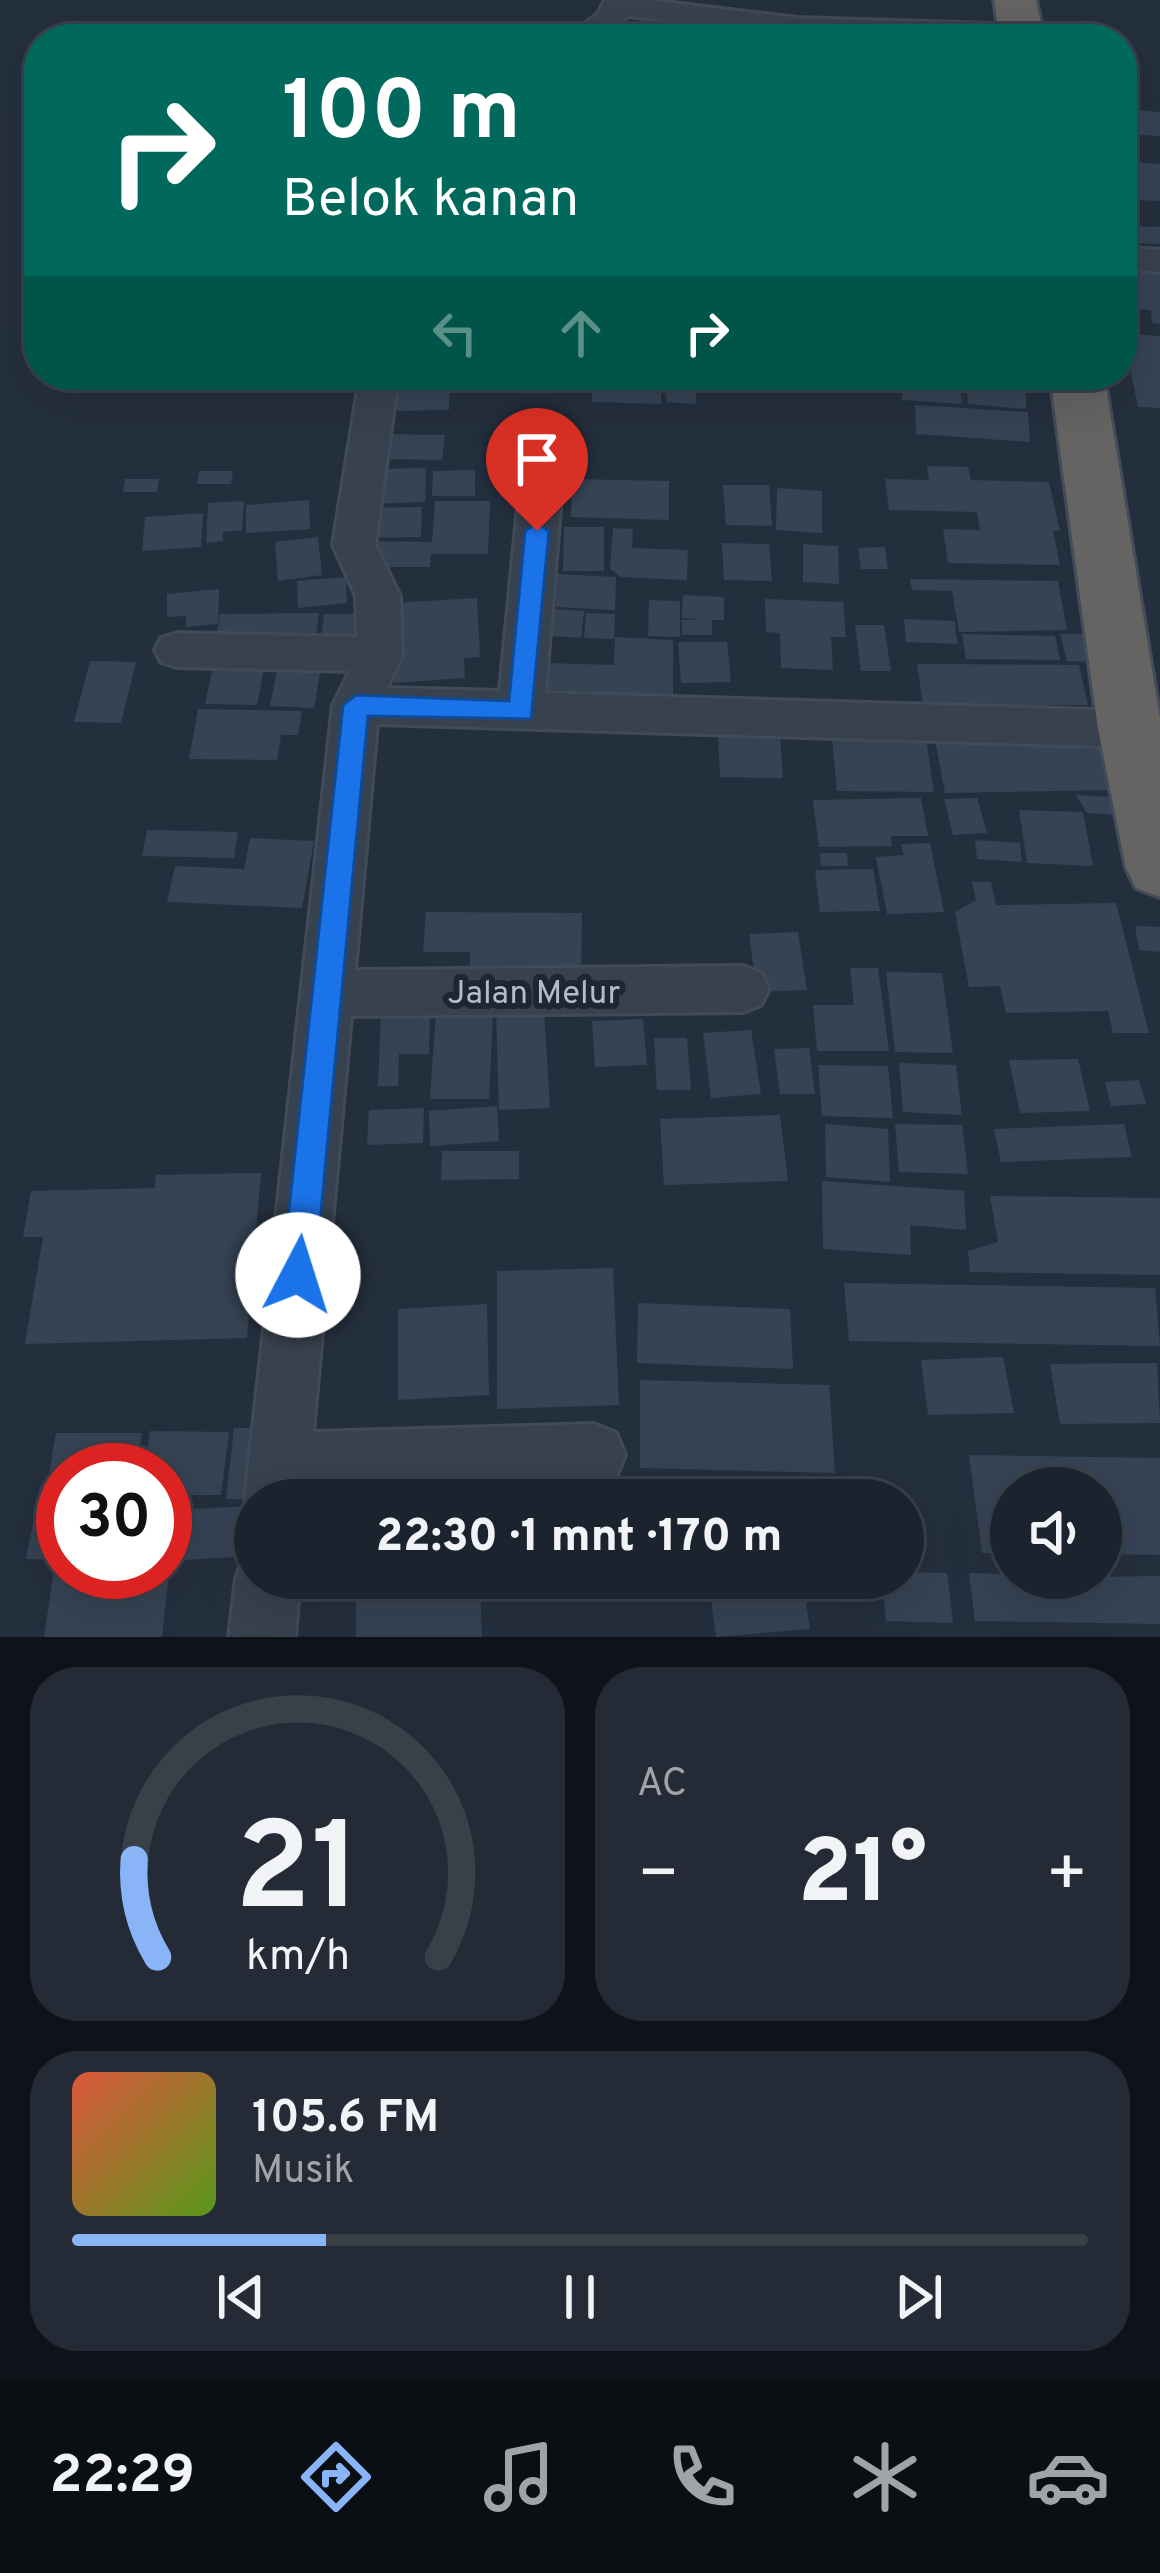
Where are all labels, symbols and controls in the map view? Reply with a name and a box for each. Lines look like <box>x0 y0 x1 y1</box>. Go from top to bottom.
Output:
text: 100 m <box>282 63 521 169</box>
icon: right <box>84 72 240 228</box>
text: Belok kanan <box>282 167 579 236</box>
icon: left <box>422 300 488 366</box>
icon: ahead <box>548 300 614 366</box>
icon: right <box>674 300 740 366</box>
pin <box>486 408 588 531</box>
icon: arrive <box>504 426 570 492</box>
street label: Jalan Melur <box>448 974 621 1016</box>
position arrow <box>235 1212 361 1338</box>
speed limit sign: 30 <box>36 1443 192 1599</box>
map controls <box>990 1467 1122 1599</box>
button: sound <box>990 1467 1122 1599</box>
text: 22:30 · 1 mnt · 170 m <box>376 1510 782 1567</box>
text: AC <box>637 1761 687 1810</box>
text: 21 <box>234 1796 361 1954</box>
text: 21° <box>798 1821 927 1934</box>
text: − <box>637 1836 680 1919</box>
text: + <box>1045 1836 1088 1919</box>
text: km/h <box>245 1931 350 1985</box>
text: 105.6 FM <box>252 2091 439 2148</box>
text: Musik <box>252 2148 354 2197</box>
icon: previous <box>208 2264 274 2330</box>
icon: pause <box>547 2264 613 2330</box>
icon: next <box>886 2264 952 2330</box>
icon: directions <box>294 2435 378 2519</box>
icon: music <box>477 2435 561 2519</box>
icon: phone <box>660 2435 744 2519</box>
icon: climate <box>843 2435 927 2519</box>
icon: car <box>1026 2435 1110 2519</box>
text: 22:29 <box>50 2443 195 2512</box>

